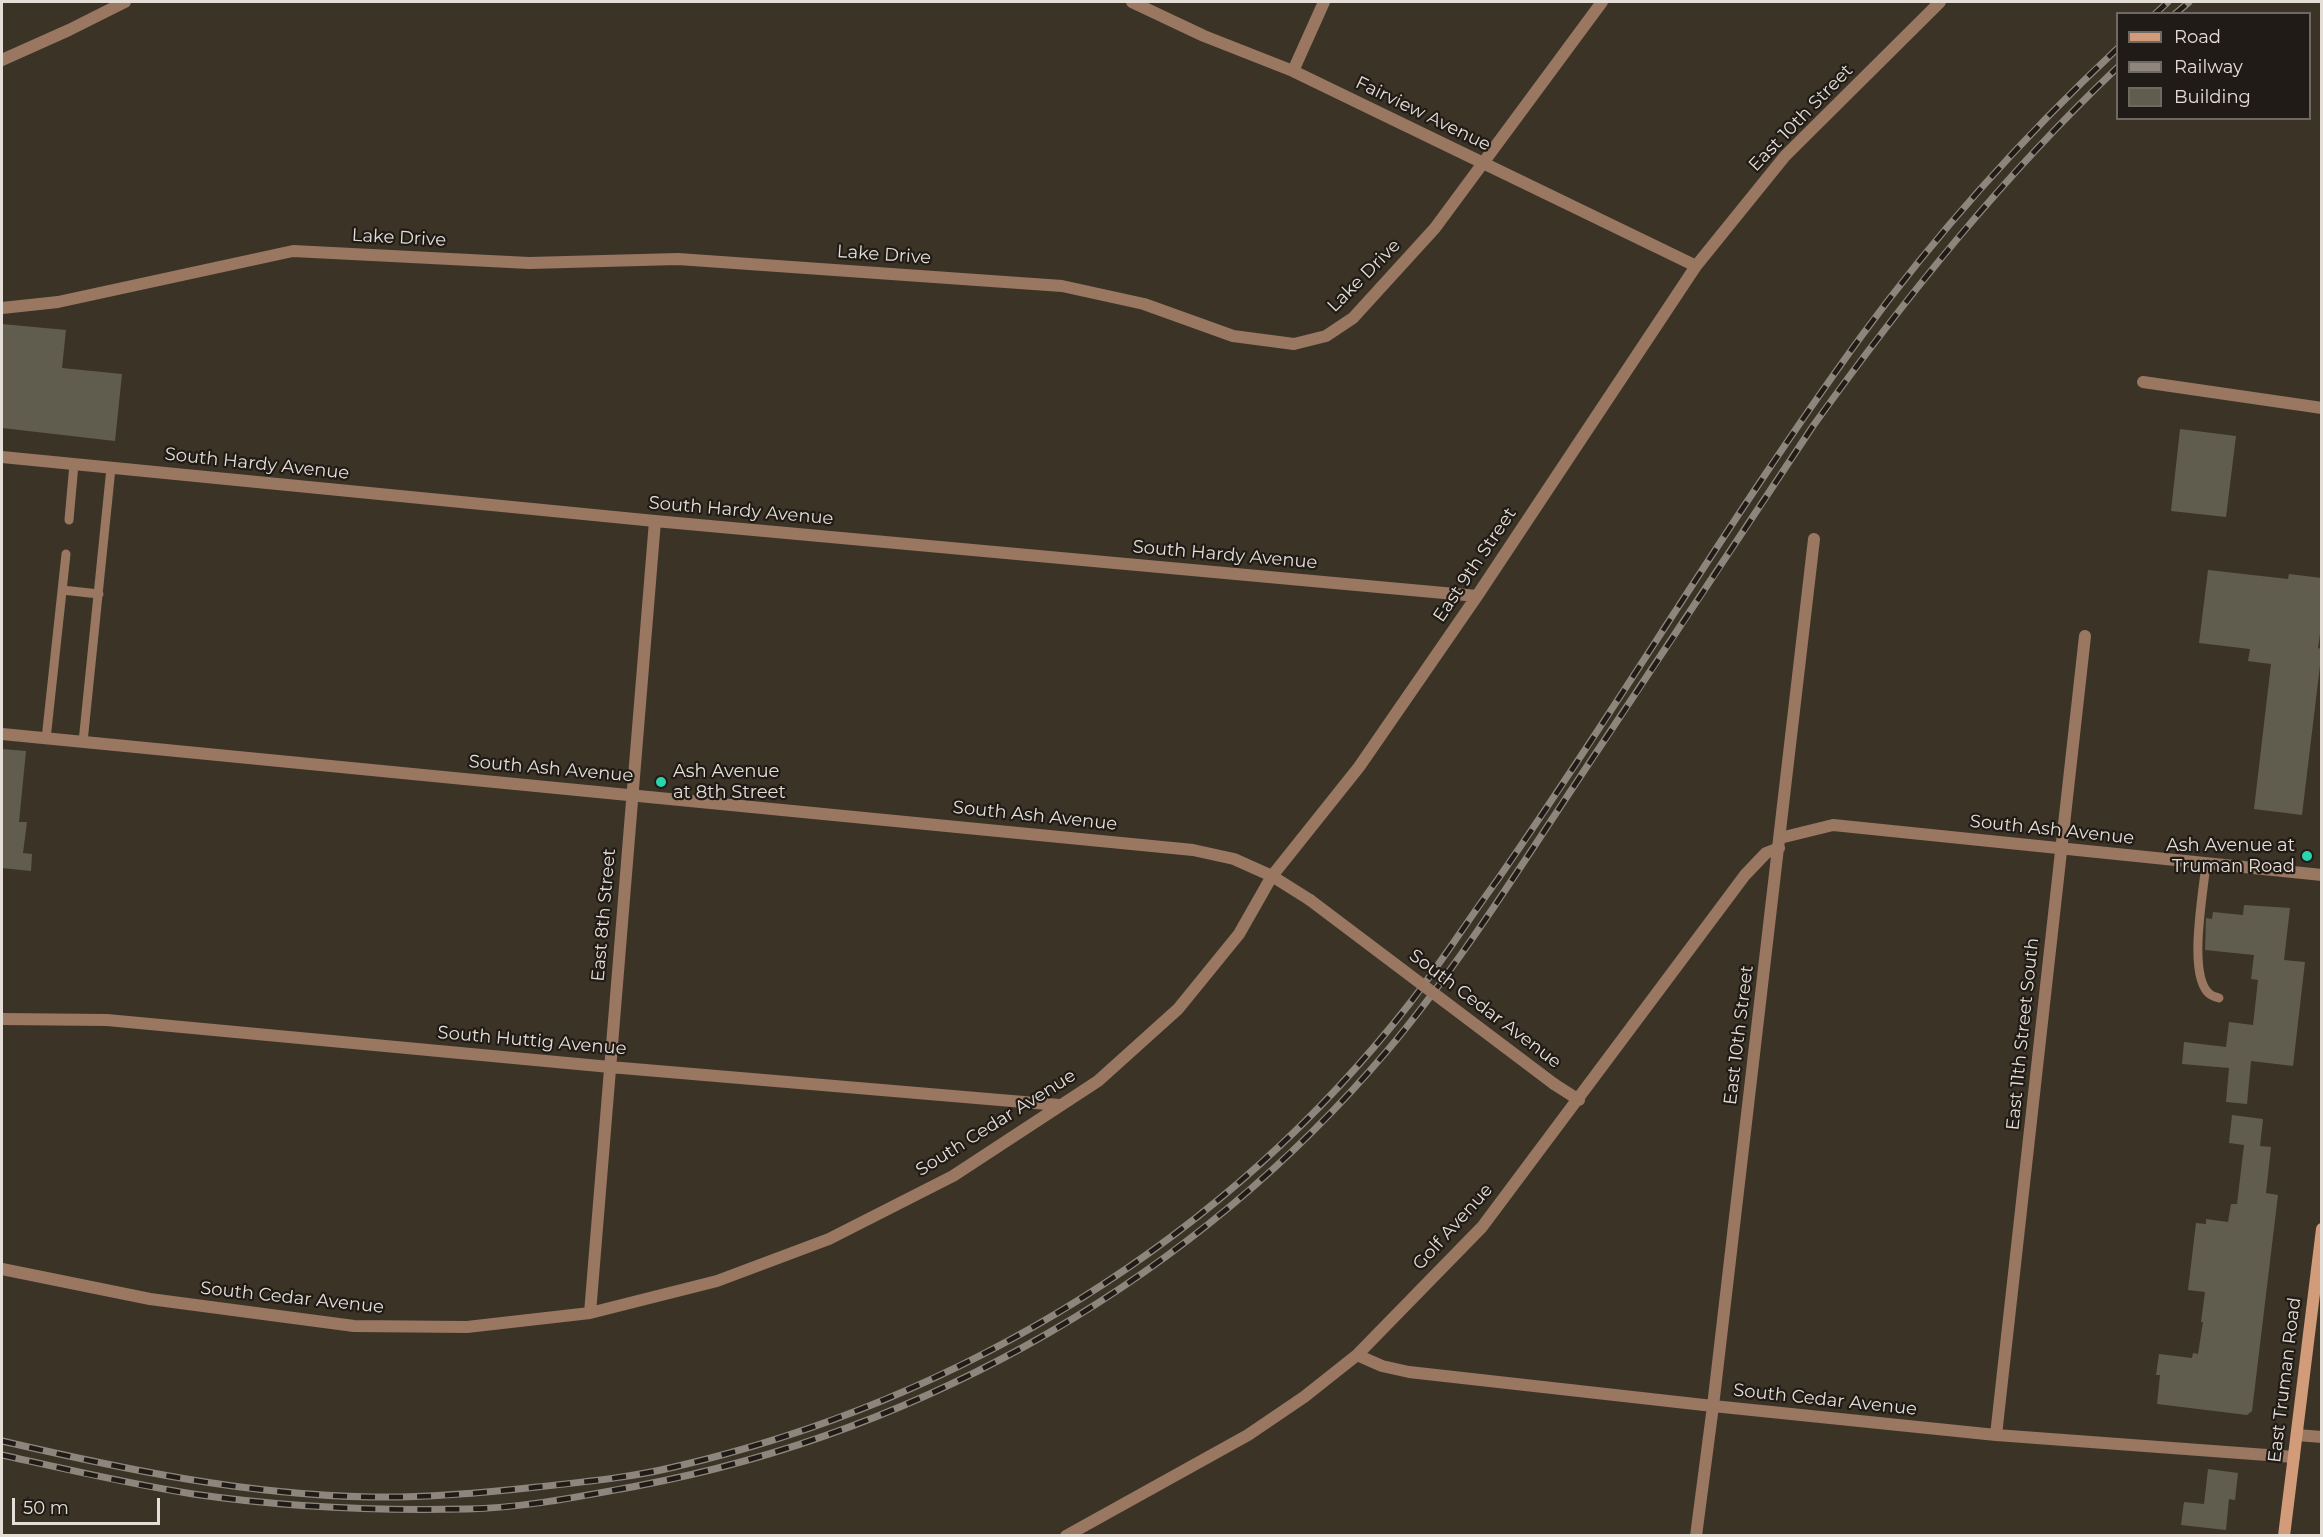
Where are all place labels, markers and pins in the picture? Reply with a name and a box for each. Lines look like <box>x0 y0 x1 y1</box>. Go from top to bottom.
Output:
place label: Ash Avenue at 8th Street <box>673 761 786 804</box>
marker: Ash Avenue at 8th Street <box>654 775 668 789</box>
place label: Ash Avenue at Truman Road <box>2166 835 2295 878</box>
marker: Ash Avenue at Truman Road <box>2300 849 2314 863</box>

